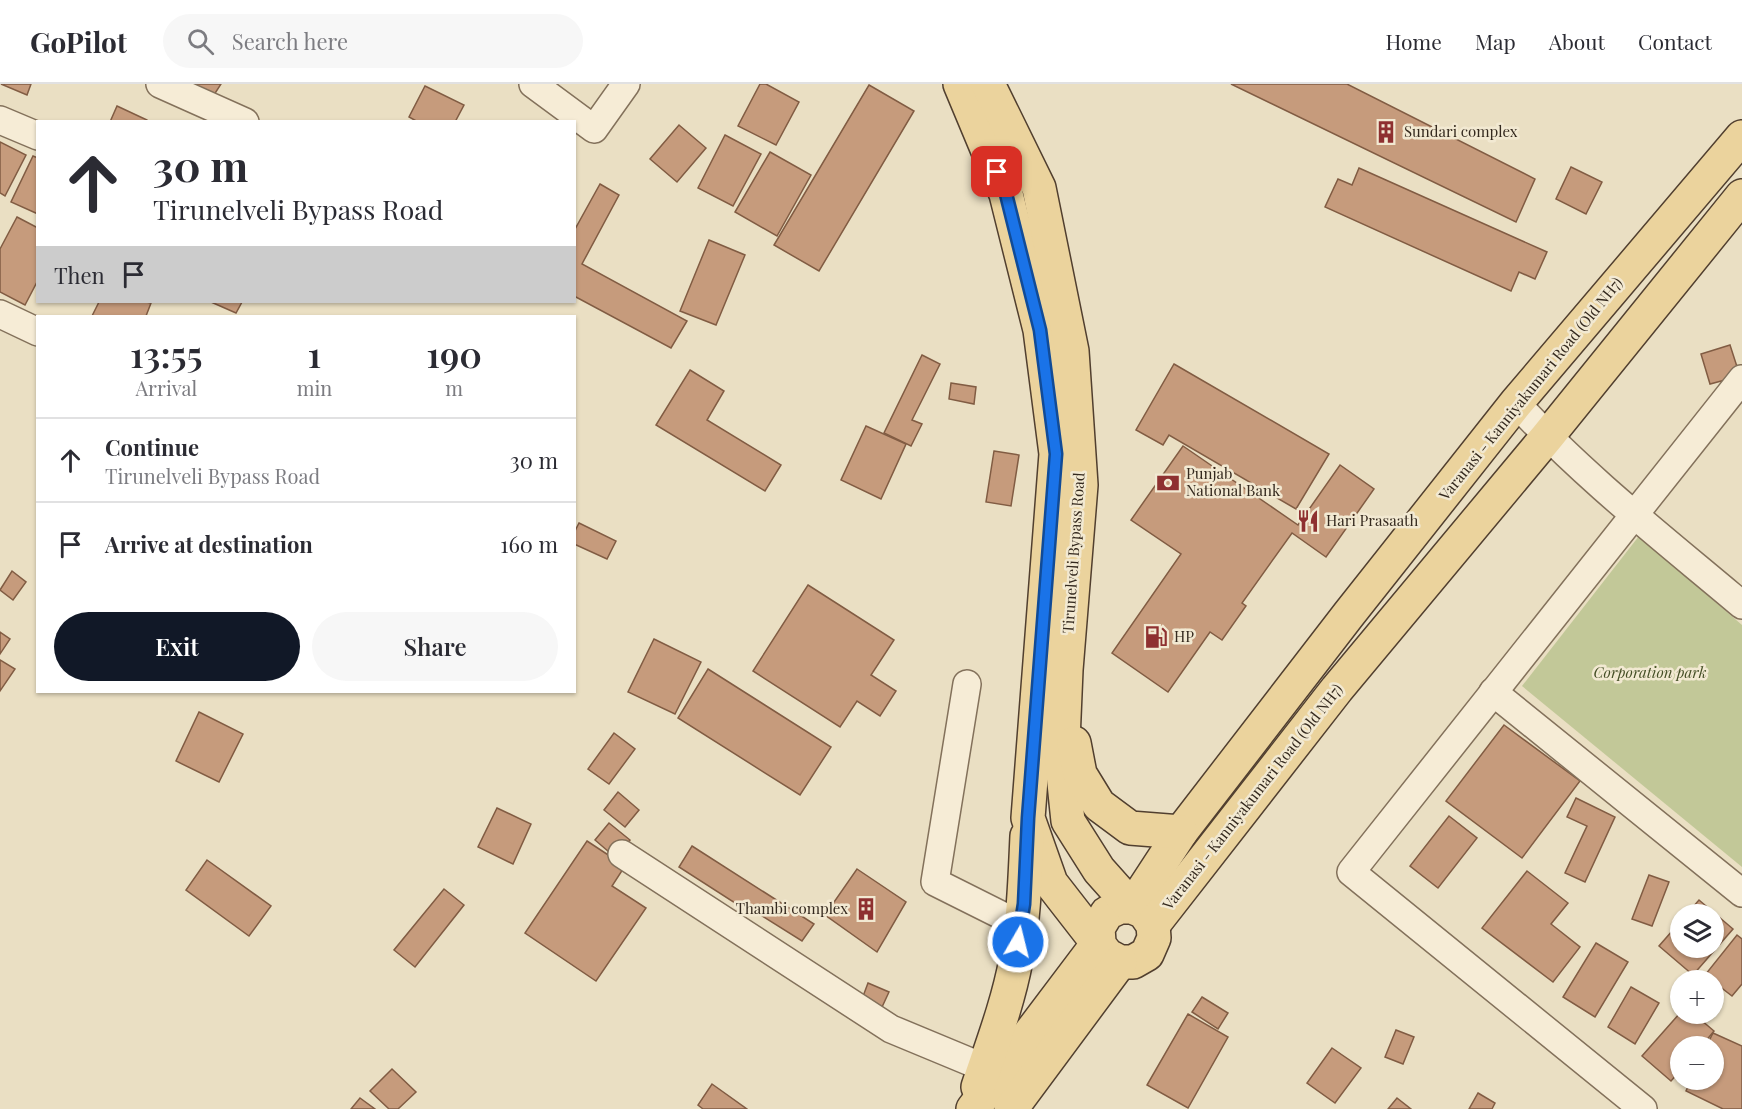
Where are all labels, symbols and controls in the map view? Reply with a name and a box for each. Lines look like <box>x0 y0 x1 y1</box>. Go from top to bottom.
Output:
search box <box>163 14 583 68</box>
text: GoPilot <box>30 23 127 60</box>
icon: search <box>184 25 217 58</box>
text: Search here <box>232 26 348 56</box>
text: Home <box>1386 27 1442 55</box>
text: Map <box>1475 27 1516 55</box>
text: About <box>1549 27 1605 55</box>
text: Contact <box>1638 27 1712 55</box>
building icon: Sundari complex <box>1373 119 1399 145</box>
place label: Sundari complex <box>1404 121 1518 141</box>
text: 30 m <box>153 137 248 193</box>
icon: ahead <box>54 144 132 222</box>
pin <box>971 146 1022 197</box>
icon: arrive <box>980 155 1013 188</box>
text: Tirunelveli Bypass Road <box>153 191 443 227</box>
icon: arrive <box>117 258 150 291</box>
text: Then <box>54 260 105 290</box>
street label: Varanasi - Kanniyakumari Road (Old NH7) <box>1433 273 1626 505</box>
text: 13:55 <box>130 329 203 377</box>
text: 1 <box>308 329 321 377</box>
text: 190 <box>426 329 482 377</box>
text: Arrival <box>136 374 197 401</box>
text: min <box>297 374 332 401</box>
text: m <box>445 374 463 401</box>
text: Continue <box>105 432 199 462</box>
icon: ahead <box>54 444 87 477</box>
text: 30 m <box>510 445 558 475</box>
text: Tirunelveli Bypass Road <box>105 462 320 489</box>
place label: Punjab National Bank <box>1186 463 1281 500</box>
bank icon: Punjab National Bank <box>1155 470 1181 496</box>
street label: Tirunelveli Bypass Road <box>1057 471 1089 634</box>
restaurant icon: Hari Prasaath <box>1295 508 1321 534</box>
place label: Hari Prasaath <box>1326 510 1418 530</box>
icon: arrive <box>54 528 87 561</box>
text: Arrive at destination <box>105 529 313 559</box>
text: 160 m <box>500 529 558 559</box>
button: Exit <box>54 612 300 681</box>
button: Share <box>312 612 558 681</box>
fuel station icon: HP <box>1143 624 1169 650</box>
place label: HP <box>1174 626 1194 646</box>
park label: Corporation park <box>1594 662 1707 682</box>
street label: Varanasi - Kanniyakumari Road (Old NH7) <box>1157 679 1347 914</box>
building icon: Thambi complex <box>853 896 879 922</box>
place label: Thambi complex <box>736 898 848 918</box>
map controls <box>1670 904 1724 1090</box>
button: layers <box>1670 904 1724 958</box>
position arrow <box>986 910 1050 974</box>
button: + <box>1670 970 1724 1024</box>
button: − <box>1670 1036 1724 1090</box>

